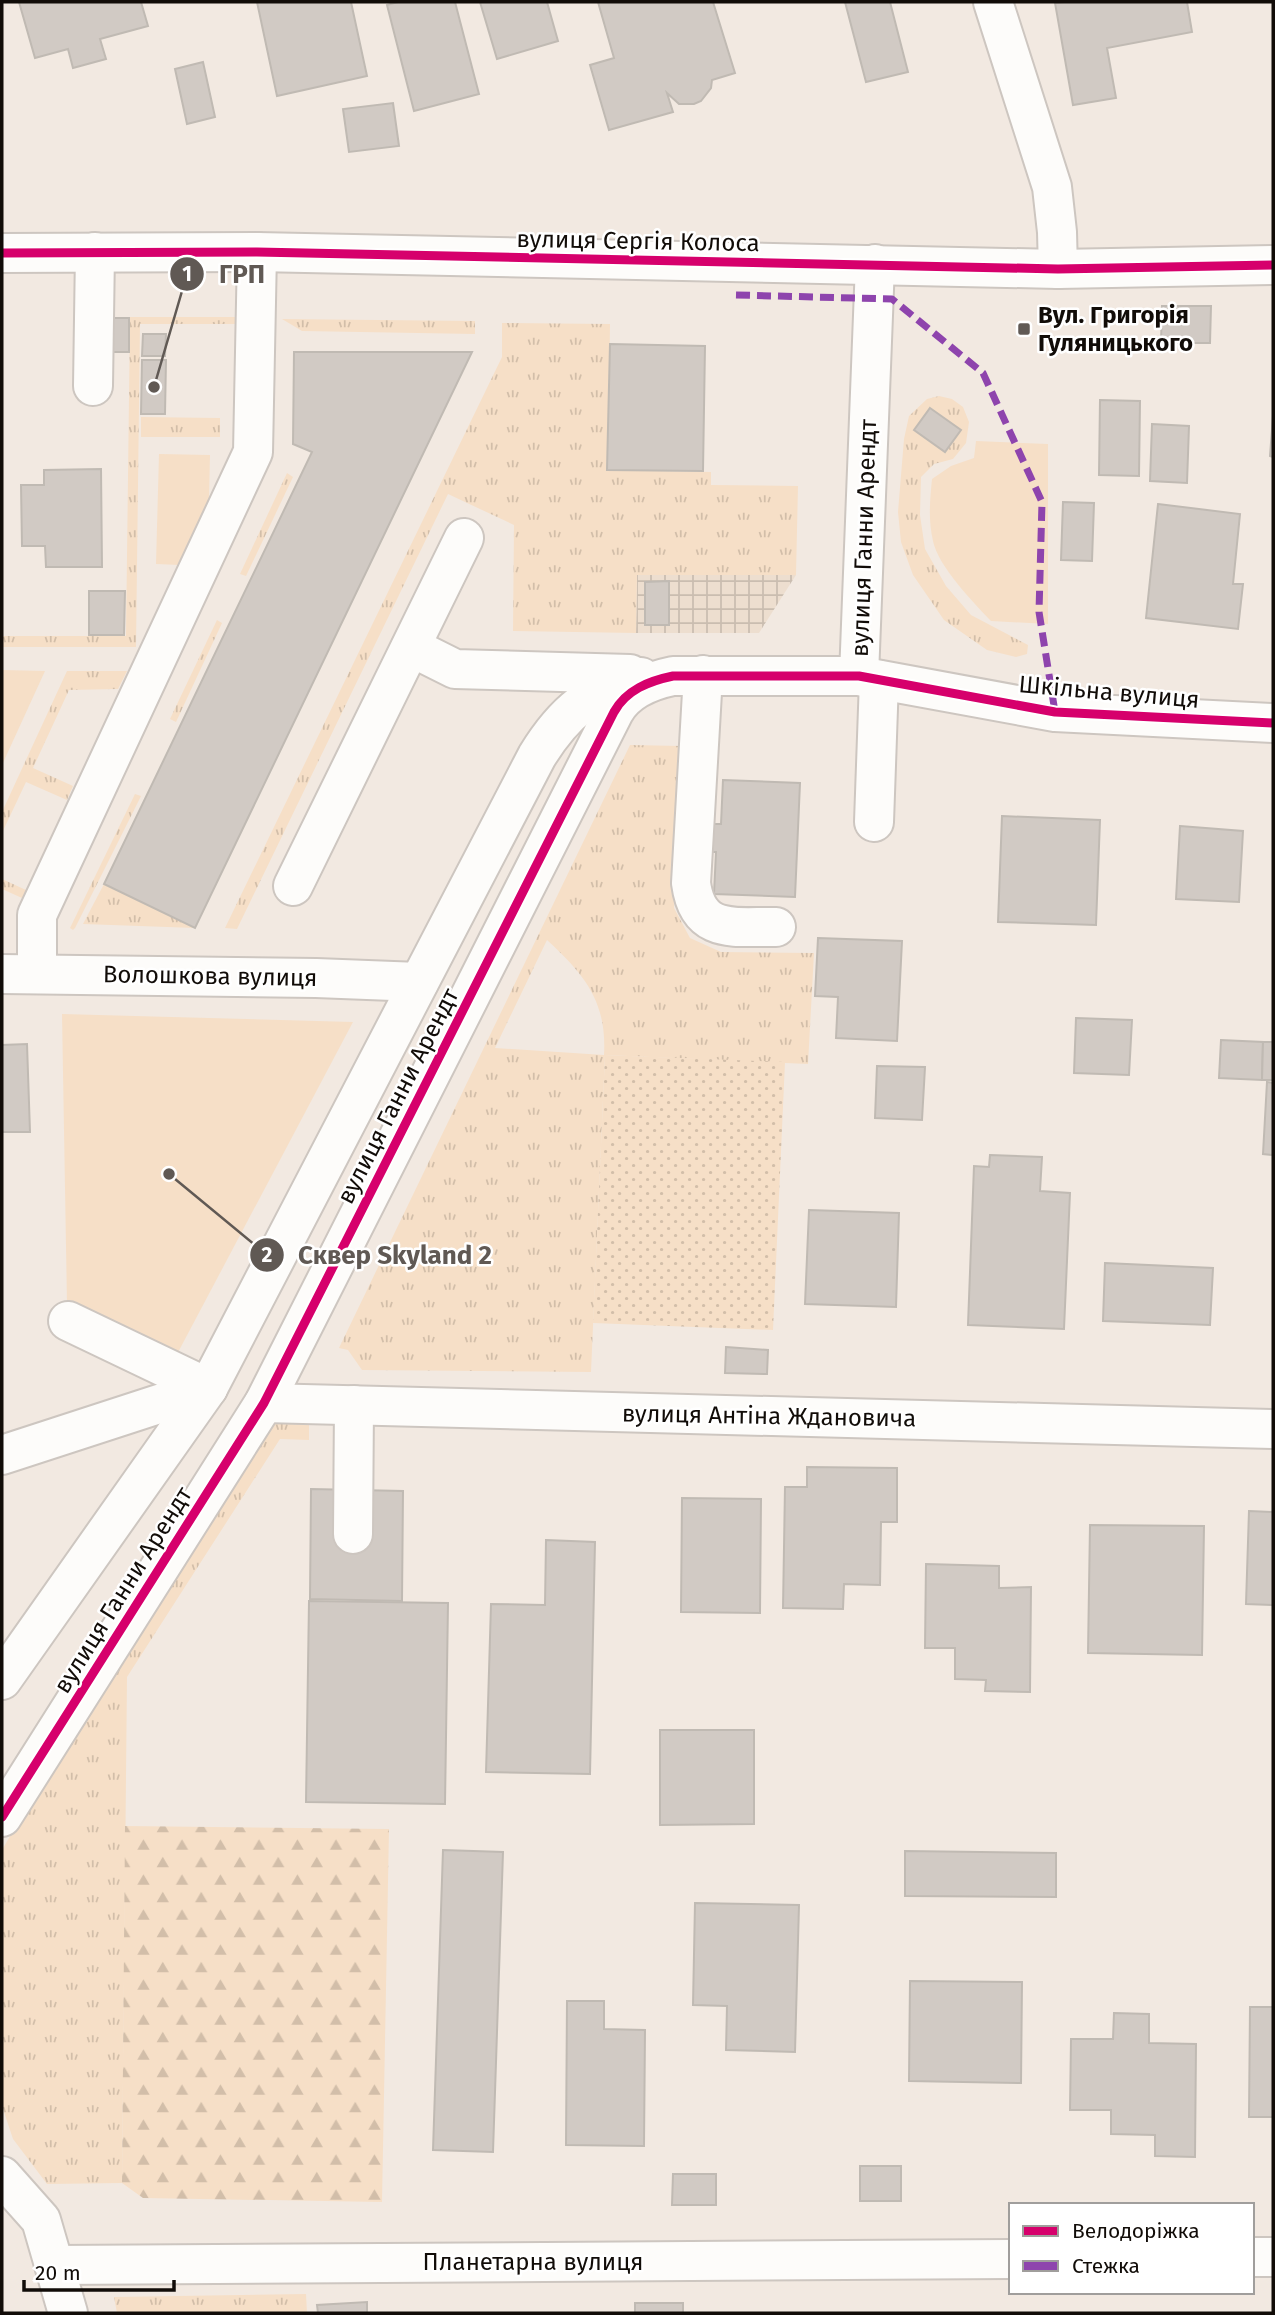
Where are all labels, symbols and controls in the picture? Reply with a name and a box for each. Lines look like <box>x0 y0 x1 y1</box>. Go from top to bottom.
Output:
street label: вулиця Сергія Колоса <box>516 225 760 257</box>
callout: ГРП <box>170 250 279 297</box>
text: ГРП <box>219 259 265 290</box>
text: 1 <box>182 261 192 287</box>
place label: Вул. Григорія Гуляницького <box>1038 301 1193 357</box>
marker: Вул. Григорія Гуляницького <box>1016 321 1032 337</box>
street label: вулиця Ганни Арендт <box>846 418 882 657</box>
street label: Шкільна вулиця <box>1017 670 1201 714</box>
street label: Волошкова вулиця <box>103 960 317 992</box>
street label: вулиця Ганни Арендт <box>331 983 465 1208</box>
callout: Сквер Skyland 2 <box>249 1231 506 1278</box>
text: Сквер Skyland 2 <box>298 1240 492 1271</box>
text: 2 <box>262 1242 273 1268</box>
street label: вулиця Антіна Ждановича <box>622 1399 916 1433</box>
street label: вулиця Ганни Арендт <box>48 1481 198 1698</box>
legend <box>1009 2203 1254 2294</box>
text: Велодоріжка <box>1072 2218 1200 2244</box>
scale bar <box>24 2248 175 2292</box>
street label: Планетарна вулиця <box>423 2248 643 2276</box>
text: Стежка <box>1072 2253 1140 2279</box>
text: 20 m <box>35 2260 81 2286</box>

